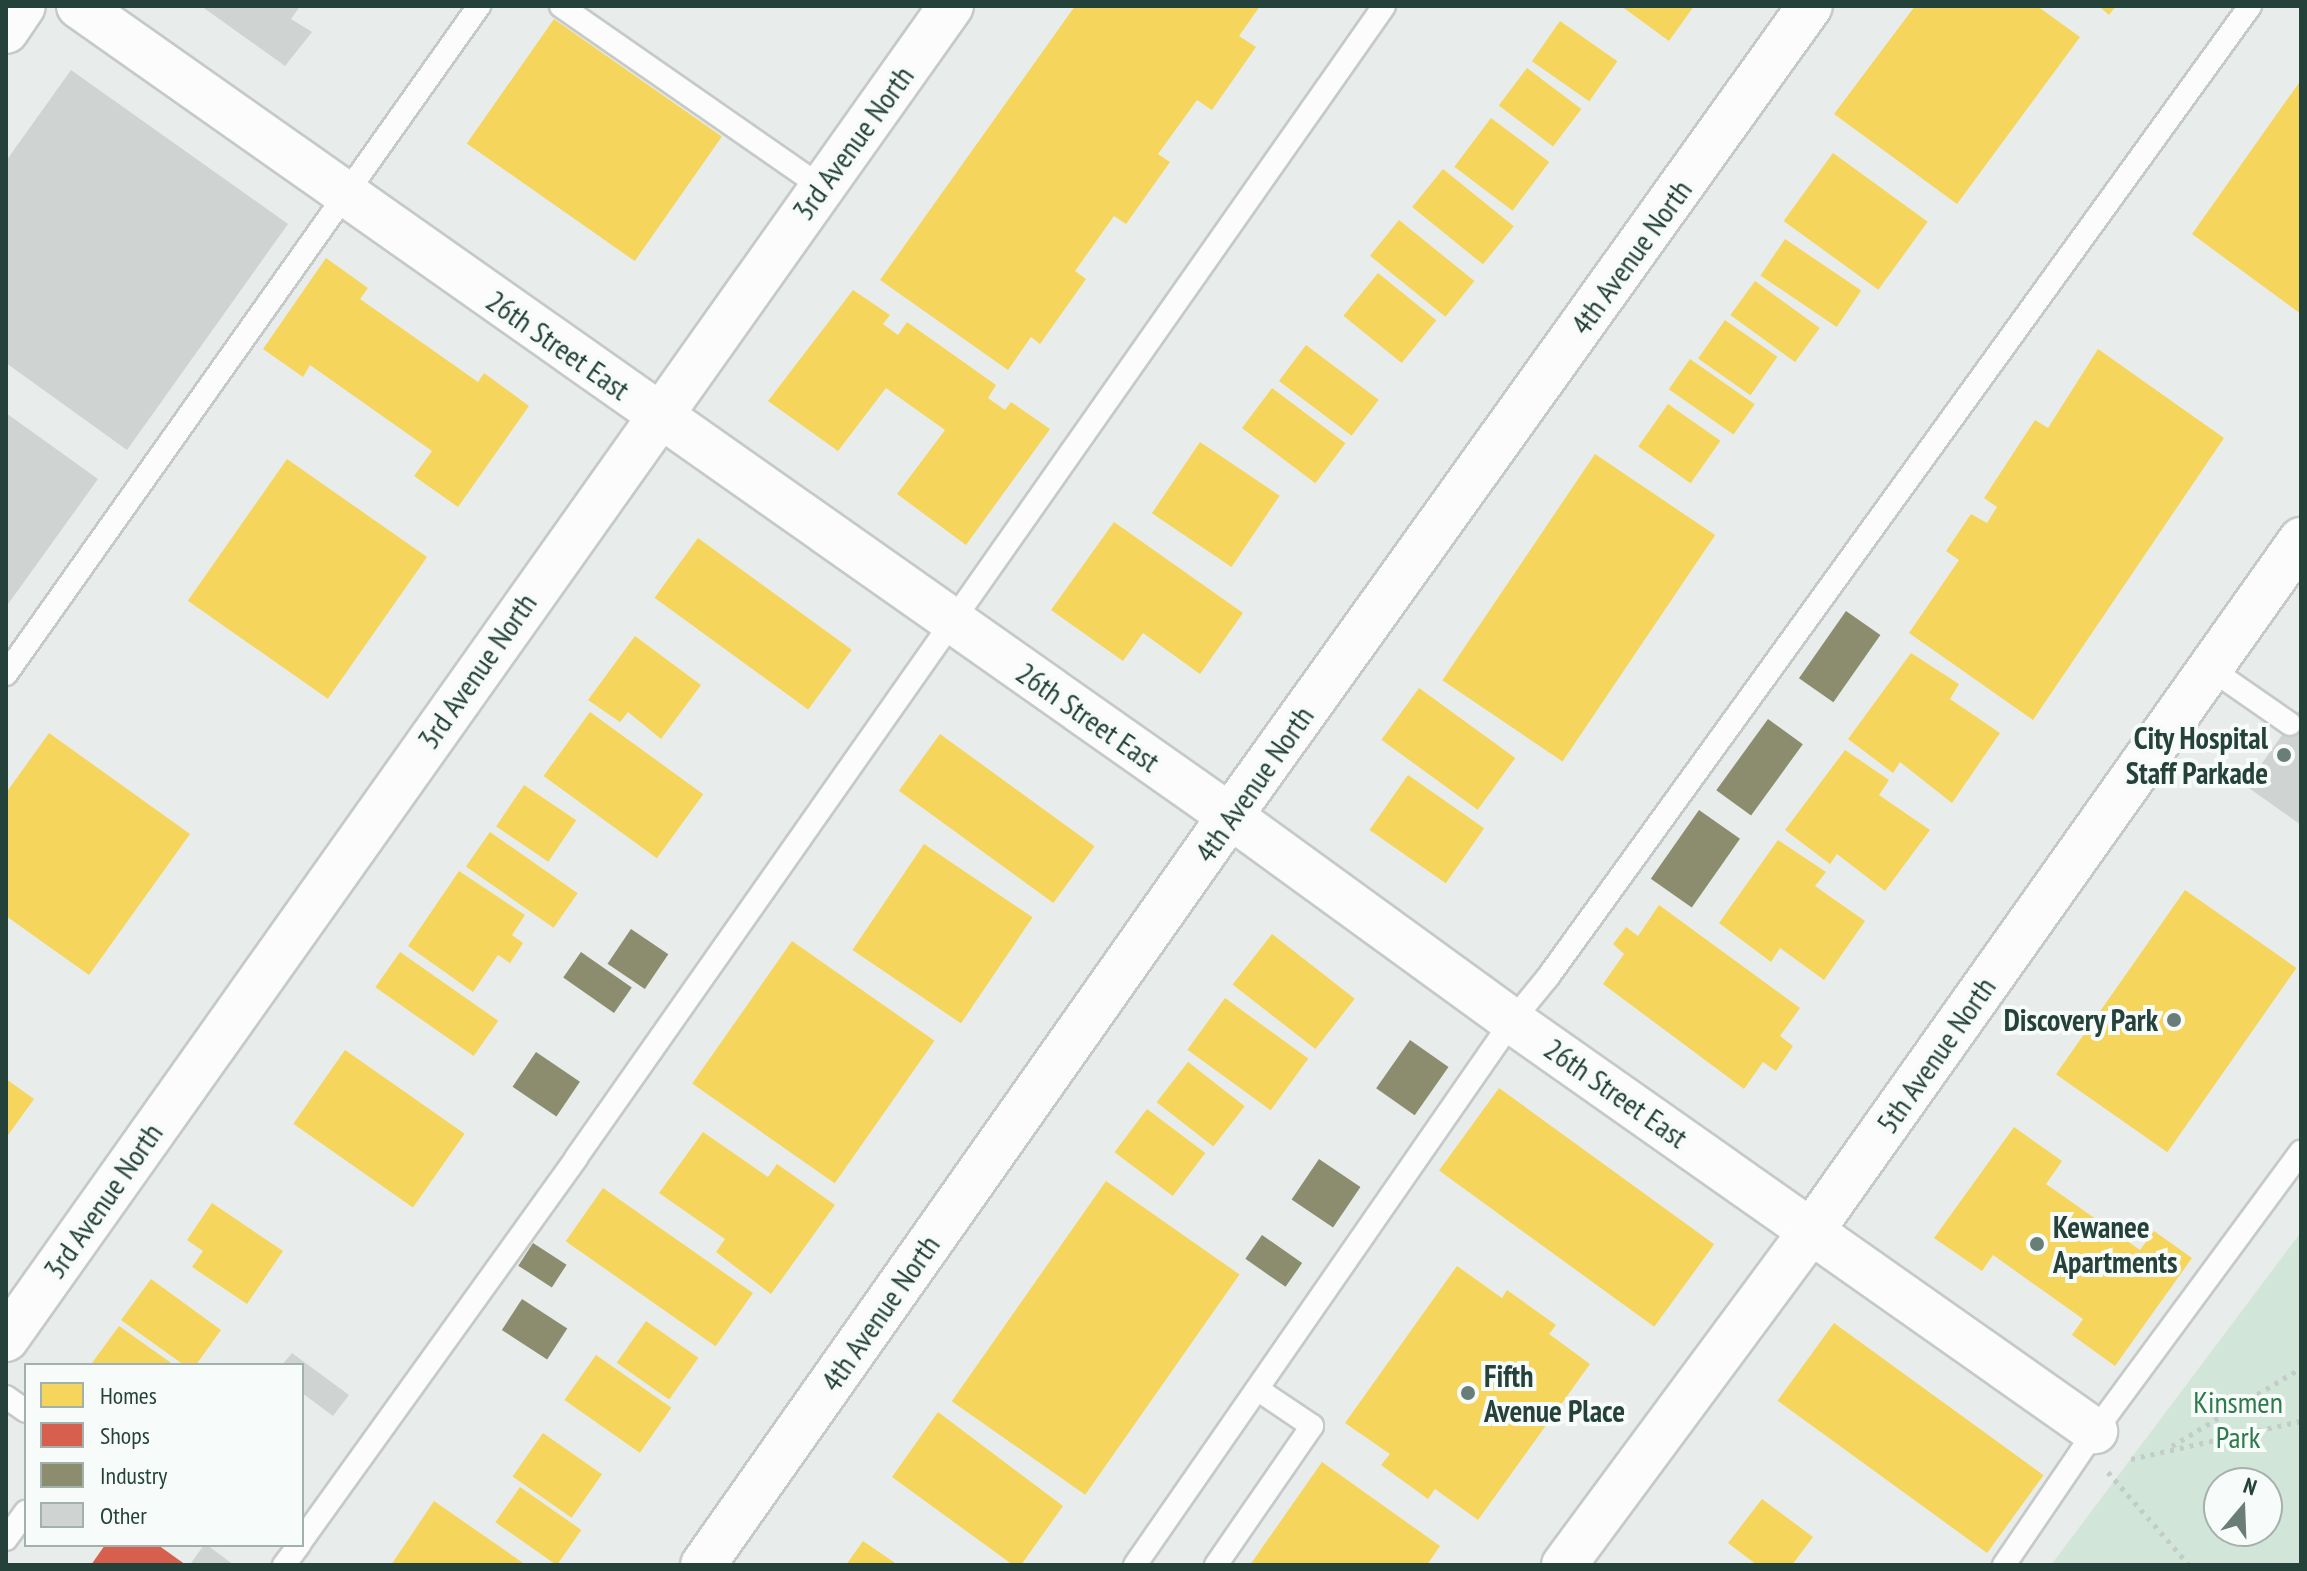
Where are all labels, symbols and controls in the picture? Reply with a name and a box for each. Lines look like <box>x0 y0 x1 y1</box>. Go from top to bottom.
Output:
street label: 3rd Avenue North <box>785 58 921 228</box>
street label: 4th Avenue North <box>1563 172 1699 342</box>
street label: 26th Street East <box>479 282 637 408</box>
street label: 3rd Avenue North <box>410 586 544 756</box>
street label: 26th Street East <box>1009 654 1167 780</box>
street label: 4th Avenue North <box>1187 699 1321 869</box>
place label: City Hospital Staff Parkade <box>2126 720 2268 790</box>
marker: City Hospital Staff Parkade <box>2275 746 2293 764</box>
street label: 5th Avenue North <box>1869 970 2003 1140</box>
place label: Discovery Park <box>2003 1002 2158 1038</box>
marker: Discovery Park <box>2165 1011 2183 1029</box>
street label: 26th Street East <box>1537 1030 1695 1156</box>
street label: 3rd Avenue North <box>36 1116 170 1286</box>
place label: Kewanee Apartments <box>2053 1209 2178 1280</box>
street label: 4th Avenue North <box>813 1228 947 1398</box>
marker: Kewanee Apartments <box>2028 1235 2046 1253</box>
place label: Fifth Avenue Place <box>1484 1358 1625 1428</box>
legend <box>24 1363 304 1547</box>
text: Homes <box>100 1380 157 1411</box>
marker: Fifth Avenue Place <box>1459 1384 1477 1402</box>
park label: Kinsmen Park <box>2193 1384 2283 1454</box>
text: Shops <box>100 1420 150 1451</box>
text: Industry <box>100 1460 167 1491</box>
north arrow <box>2203 1467 2283 1547</box>
text: N <box>2240 1471 2260 1501</box>
text: Other <box>100 1500 147 1531</box>

